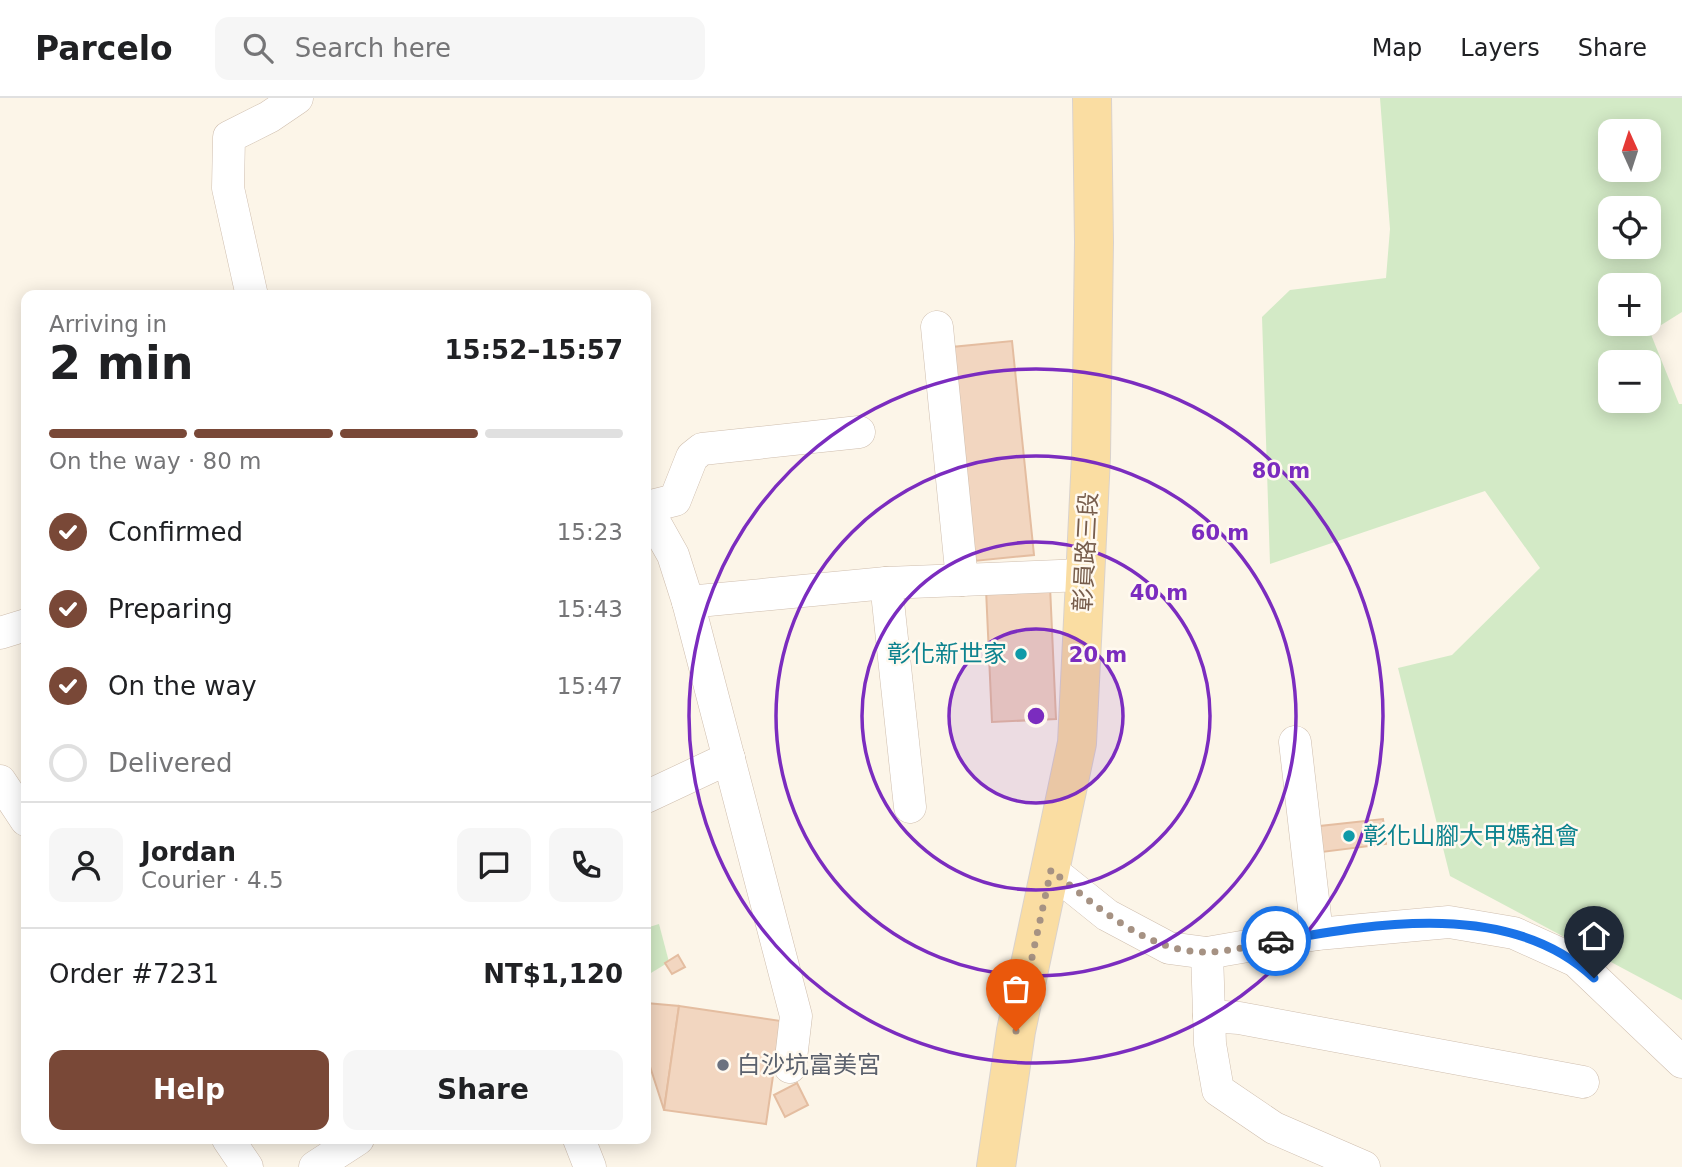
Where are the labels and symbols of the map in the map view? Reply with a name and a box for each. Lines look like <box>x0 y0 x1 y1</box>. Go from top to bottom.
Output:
north arrow <box>1598 119 1661 182</box>
text: 80 m <box>1252 459 1310 483</box>
street label: 彰員路三段 <box>1069 491 1103 613</box>
text: 60 m <box>1191 521 1249 545</box>
text: 40 m <box>1130 581 1188 605</box>
place label: 彰化新世家 <box>887 640 1007 668</box>
text: 20 m <box>1069 643 1127 667</box>
marker: 彰化新世家 <box>1013 646 1029 662</box>
centre of rings <box>1024 704 1048 728</box>
place label: 彰化山腳大甲媽祖會 <box>1363 822 1579 850</box>
marker: 彰化山腳大甲媽祖會 <box>1341 828 1357 844</box>
courier <box>1241 906 1311 976</box>
pin <box>1564 906 1624 978</box>
pin <box>986 959 1046 1031</box>
place label: 白沙坑富美宮 <box>737 1051 881 1079</box>
marker: 白沙坑富美宮 <box>715 1057 731 1073</box>

